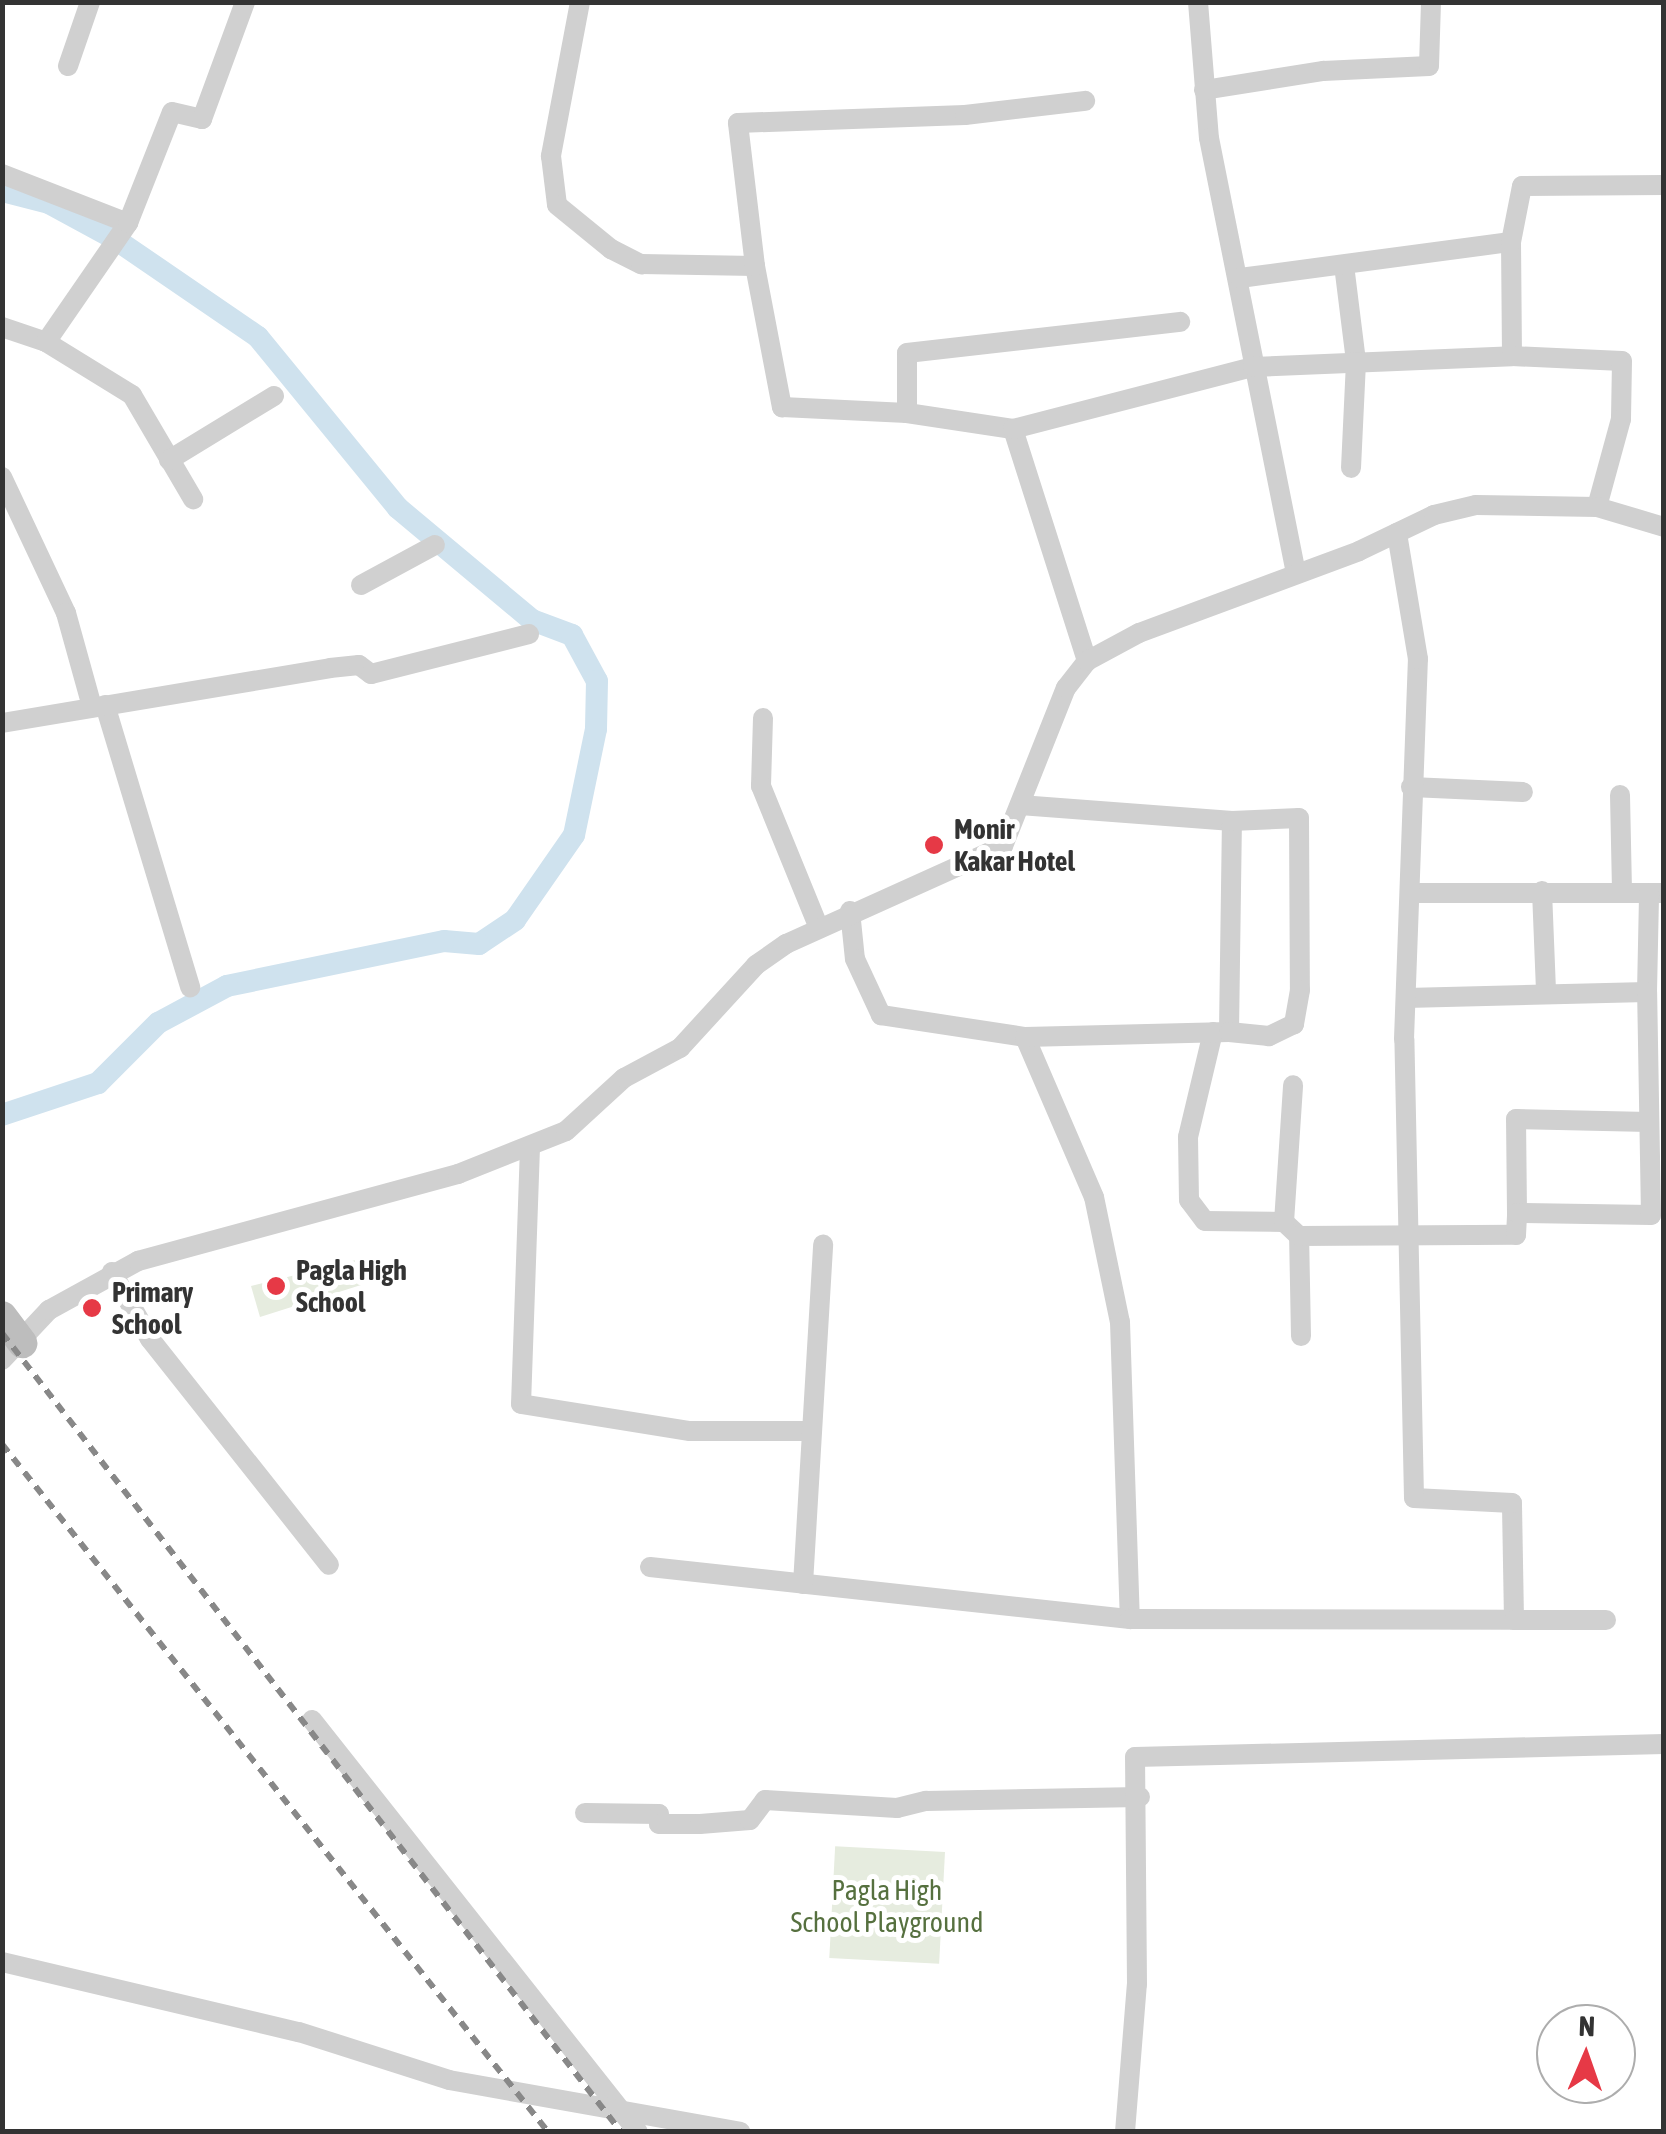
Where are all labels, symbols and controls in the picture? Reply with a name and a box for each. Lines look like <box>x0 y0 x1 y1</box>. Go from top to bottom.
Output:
place label: Monir Kakar Hotel <box>954 812 1075 878</box>
marker: Monir Kakar Hotel <box>923 834 945 856</box>
place label: Pagla High School <box>296 1253 407 1319</box>
place label: Primary School <box>112 1275 193 1341</box>
marker: Pagla High School <box>265 1275 287 1297</box>
marker: Primary School <box>81 1297 103 1319</box>
park label: Pagla High School Playground <box>791 1873 983 1939</box>
north arrow <box>1536 2004 1636 2104</box>
text: N <box>1578 2010 1596 2042</box>

